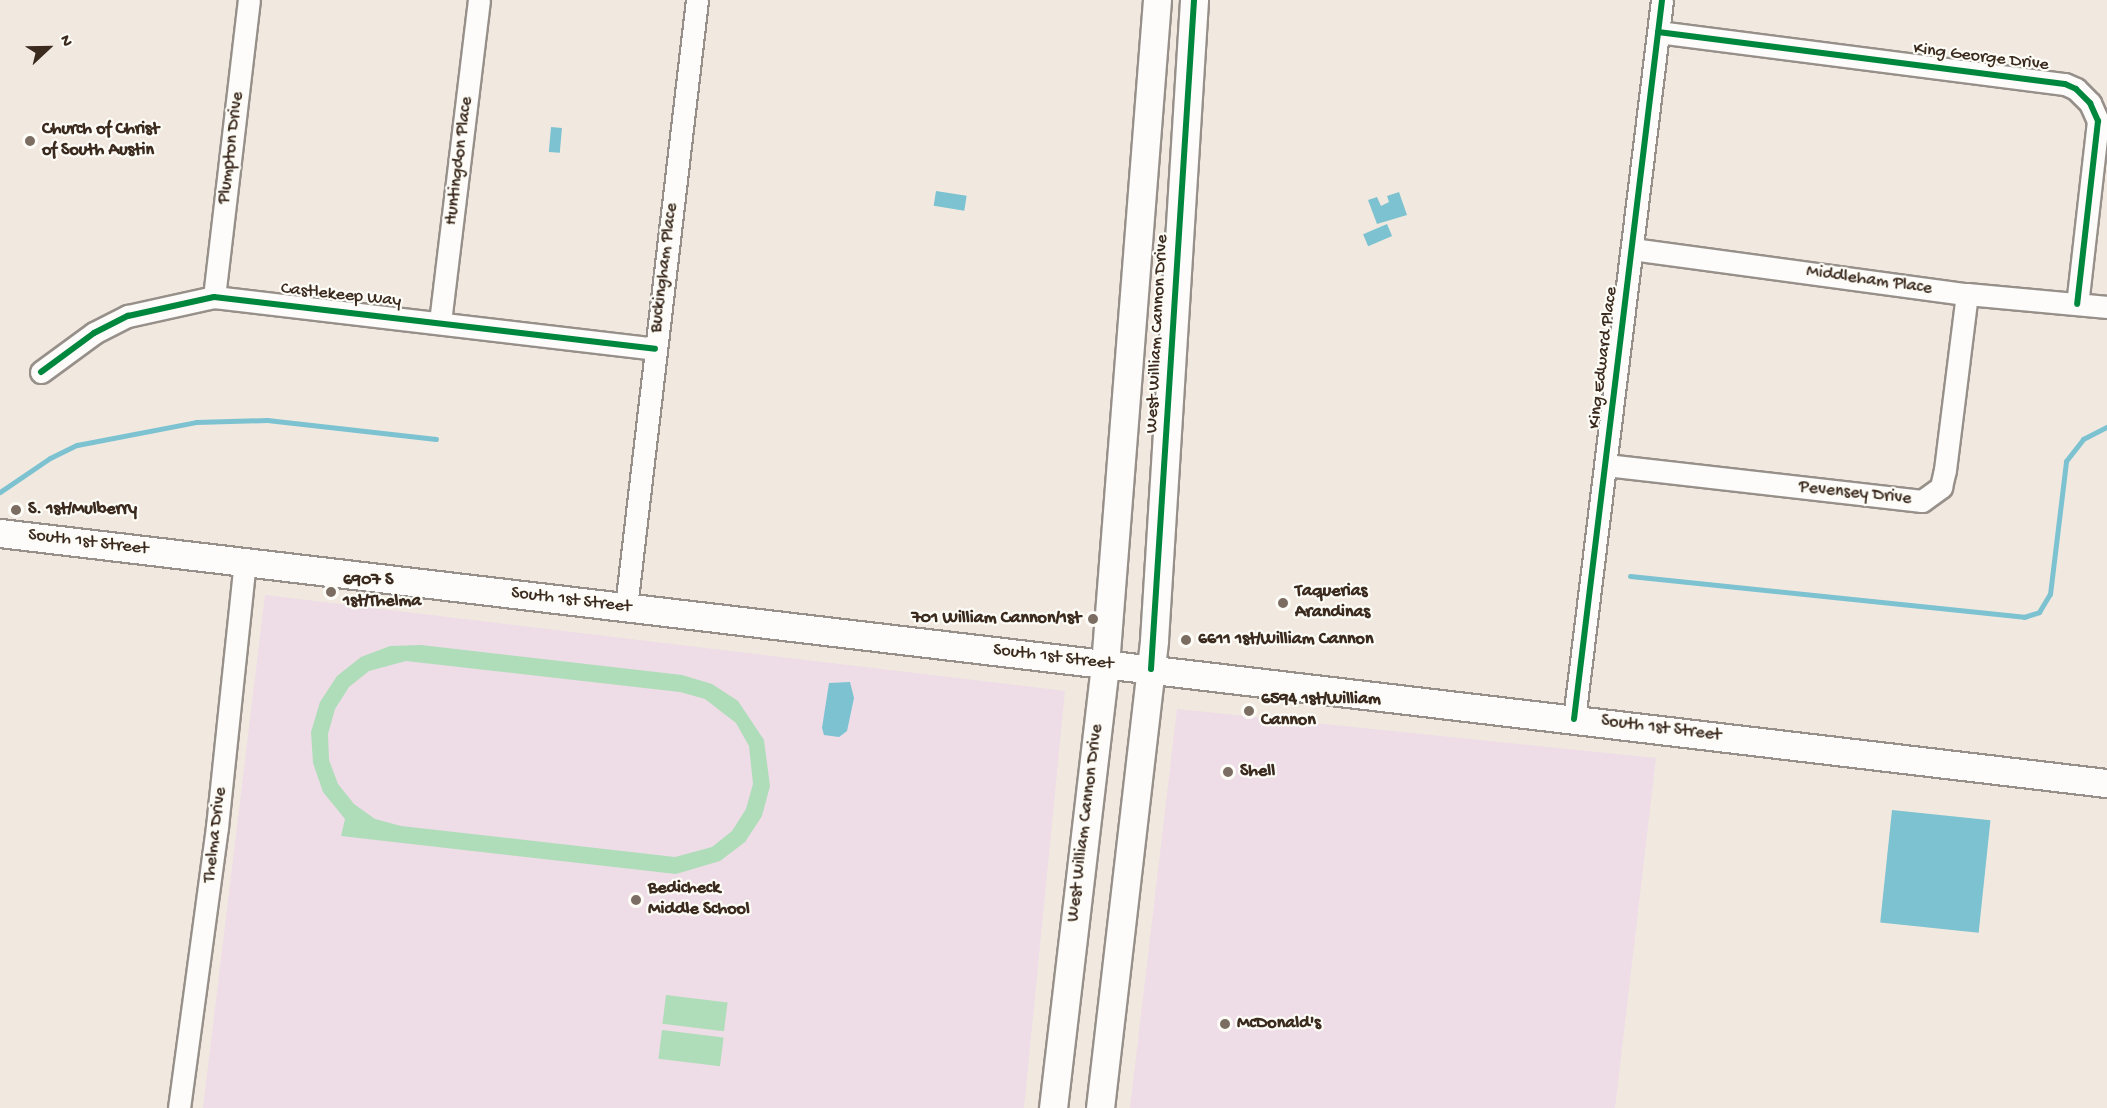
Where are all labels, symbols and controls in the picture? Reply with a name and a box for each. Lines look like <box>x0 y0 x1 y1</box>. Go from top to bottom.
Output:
north arrow <box>18 18 78 78</box>
text: N <box>54 33 76 49</box>
street label: King George Drive <box>1912 39 2050 77</box>
street label: Plumpton Drive <box>214 91 250 205</box>
street label: Huntingdon Place <box>441 96 479 226</box>
place label: Church of Christ of South Austin <box>42 120 159 162</box>
marker: Church of Christ of South Austin <box>23 134 37 148</box>
street label: Buckingham Place <box>646 202 684 334</box>
street label: West William Cannon Drive <box>1142 234 1174 434</box>
street label: Middleham Place <box>1805 261 1933 301</box>
street label: Castlekeep Way <box>280 279 402 313</box>
street label: King Edward Place <box>1585 286 1623 430</box>
street label: Pevensey Drive <box>1798 477 1912 511</box>
place label: S. 1st/Mulberry <box>28 499 137 521</box>
marker: S. 1st/Mulberry <box>9 503 23 517</box>
street label: South 1st Street <box>27 525 149 561</box>
place label: 6907 S 1st/Thelma <box>343 571 421 614</box>
place label: Taquerias Arandinas <box>1295 582 1370 624</box>
street label: South 1st Street <box>510 583 632 619</box>
marker: 6907 S 1st/Thelma <box>324 585 338 599</box>
marker: Taquerias Arandinas <box>1276 596 1290 610</box>
place label: 701 William Cannon/1st <box>912 608 1081 630</box>
marker: 701 William Cannon/1st <box>1086 612 1100 626</box>
place label: 6611 1st/William Cannon <box>1198 629 1373 651</box>
marker: 6611 1st/William Cannon <box>1179 633 1193 647</box>
street label: South 1st Street <box>992 640 1114 676</box>
place label: 6594 1st/William Cannon <box>1261 690 1381 732</box>
marker: 6594 1st/William Cannon <box>1242 704 1256 718</box>
street label: South 1st Street <box>1600 711 1722 747</box>
street label: West William Cannon Drive <box>1063 723 1109 923</box>
place label: Shell <box>1240 761 1275 783</box>
marker: Shell <box>1221 765 1235 779</box>
street label: Thelma Drive <box>199 786 233 884</box>
place label: Bedicheck Middle School <box>648 879 750 922</box>
marker: Bedicheck Middle School <box>629 893 643 907</box>
place label: McDonald's <box>1237 1013 1321 1035</box>
marker: McDonald's <box>1218 1017 1232 1031</box>

